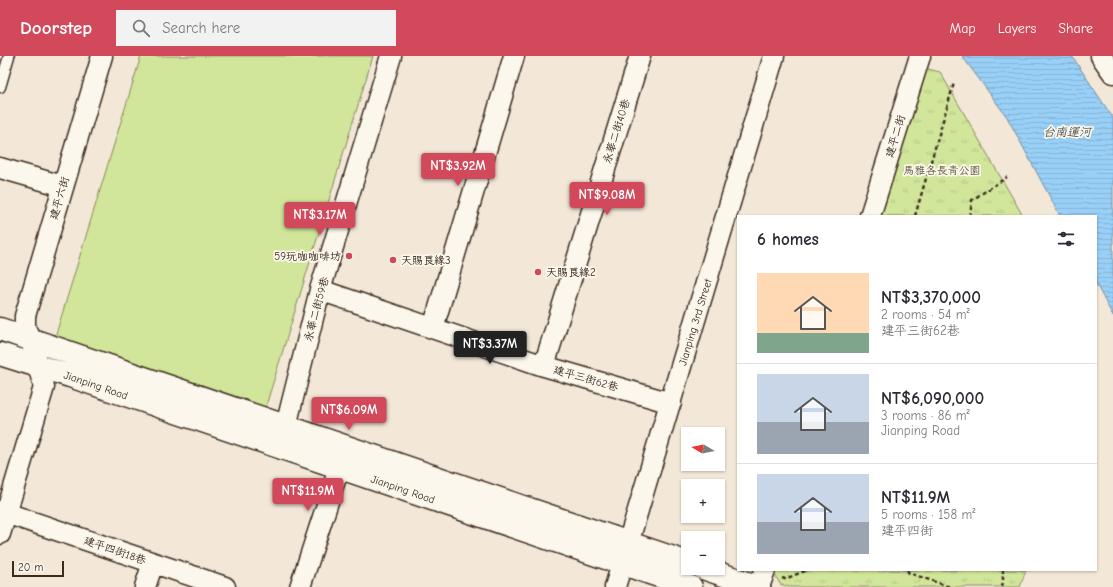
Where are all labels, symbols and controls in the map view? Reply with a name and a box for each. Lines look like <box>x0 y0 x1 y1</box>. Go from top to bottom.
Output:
search box <box>116 10 396 46</box>
text: Doorstep <box>20 17 92 39</box>
icon: search <box>130 17 152 39</box>
text: Search here <box>162 19 240 37</box>
text: Map <box>949 20 976 37</box>
text: Layers <box>998 20 1036 37</box>
text: Share <box>1058 20 1093 37</box>
street label: 永華二街40巷 <box>600 97 632 165</box>
street label: 建平二街 <box>883 112 908 159</box>
water label: 台南運河 <box>1043 125 1093 139</box>
pin: NT$3.92M <box>417 153 499 187</box>
text: NT$3.92M <box>430 158 486 173</box>
park label: 馬雅各長青公園 <box>904 164 981 177</box>
street label: 建平六街 <box>47 174 72 221</box>
pin: NT$9.08M <box>566 182 648 216</box>
text: NT$9.08M <box>579 187 635 202</box>
pin: NT$3.17M <box>279 202 361 236</box>
text: NT$3.17M <box>293 207 347 222</box>
icon: filters <box>1055 228 1077 250</box>
text: 6 homes <box>757 230 819 249</box>
place label: 59玩咖咖啡坊 <box>274 250 341 263</box>
marker: 59玩咖咖啡坊 <box>344 251 354 261</box>
place label: 天賜良緣3 <box>401 254 451 267</box>
marker: 天賜良緣3 <box>388 255 398 265</box>
place label: 天賜良緣2 <box>546 266 596 279</box>
marker: 天賜良緣2 <box>533 267 543 277</box>
street label: 永華二街59巷 <box>302 275 331 343</box>
street label: Jianping 3rd Street <box>676 276 715 367</box>
text: NT$3,370,000 <box>881 288 981 307</box>
icon: home <box>789 289 837 337</box>
text: 2 rooms · 54 m² <box>881 307 970 322</box>
text: 建平三街62巷 <box>881 323 960 338</box>
pin: NT$3.37M <box>449 331 531 365</box>
text: NT$3.37M <box>463 336 517 351</box>
street label: 建平三街62巷 <box>552 363 620 394</box>
street label: Jianping Road <box>62 368 130 403</box>
text: NT$6,090,000 <box>881 389 984 408</box>
icon: home <box>789 390 837 438</box>
pin: NT$6.09M <box>308 397 390 431</box>
text: NT$6.09M <box>321 402 377 417</box>
text: 3 rooms · 86 m² <box>881 408 970 423</box>
text: Jianping Road <box>881 423 960 438</box>
north arrow <box>681 427 725 471</box>
map controls <box>681 427 725 575</box>
street label: Jianping Road <box>369 472 437 507</box>
pin: NT$11.9M <box>267 478 349 512</box>
button: + <box>681 479 725 523</box>
text: NT$11.9M <box>282 483 334 498</box>
text: NT$11.9M <box>881 488 950 507</box>
icon: home <box>789 490 837 538</box>
text: 5 rooms · 158 m² <box>881 507 975 522</box>
text: 建平四街 <box>881 523 933 538</box>
button: − <box>681 531 725 575</box>
street label: 建平四街18巷 <box>82 534 148 567</box>
scale bar <box>12 559 64 578</box>
text: 20 m <box>18 561 43 574</box>

